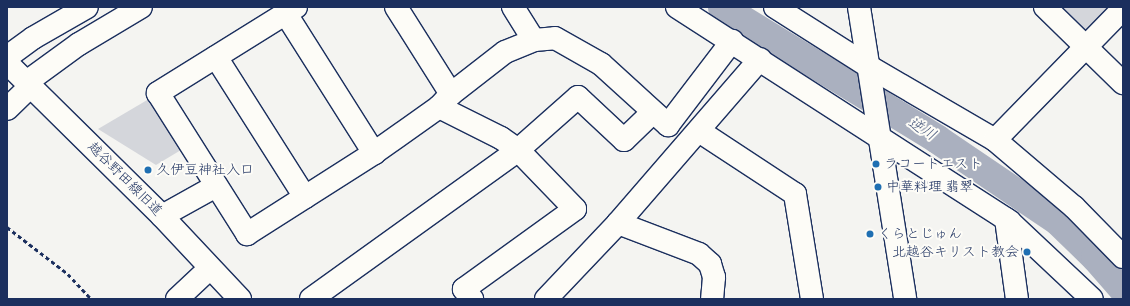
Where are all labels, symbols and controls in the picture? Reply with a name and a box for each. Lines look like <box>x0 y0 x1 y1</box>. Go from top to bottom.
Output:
water label: 逆川 <box>905 113 939 145</box>
street label: 越谷野田線旧道 <box>84 138 166 220</box>
place label: ラコートエスト <box>884 156 982 172</box>
marker: ラコートエスト <box>871 159 881 169</box>
place label: 久伊豆神社入口 <box>156 162 254 178</box>
marker: 久伊豆神社入口 <box>143 165 153 175</box>
place label: 中華料理 翡翠 <box>886 179 973 195</box>
marker: 中華料理 翡翠 <box>873 182 883 192</box>
place label: くらとじゅん <box>878 226 962 242</box>
marker: くらとじゅん <box>865 229 875 239</box>
place label: 北越谷キリスト教会 <box>893 244 1019 260</box>
marker: 北越谷キリスト教会 <box>1022 247 1032 257</box>

